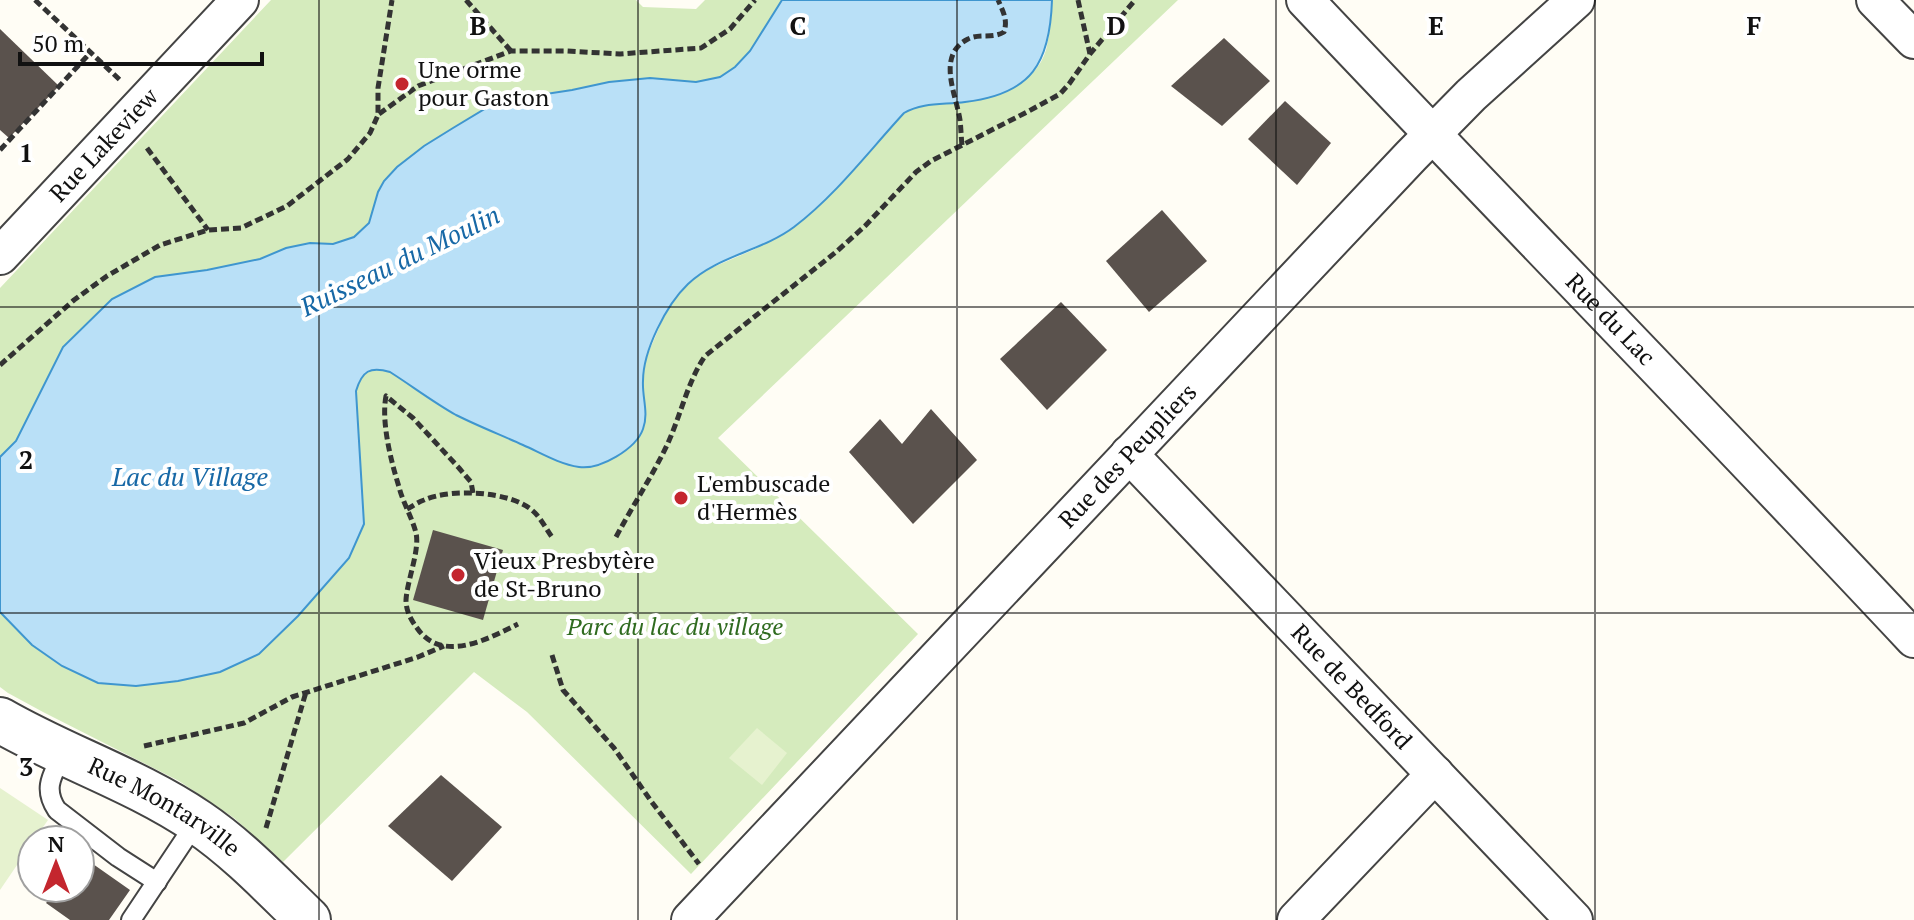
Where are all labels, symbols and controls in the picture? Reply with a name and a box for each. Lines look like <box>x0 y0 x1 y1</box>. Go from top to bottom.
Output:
text: B <box>470 8 486 42</box>
text: C <box>790 8 806 42</box>
text: D <box>1106 8 1126 42</box>
text: E <box>1428 8 1444 42</box>
text: F <box>1747 8 1762 42</box>
scale bar <box>20 16 262 66</box>
text: 50 m <box>32 27 84 59</box>
place label: Une orme pour Gaston <box>418 53 549 113</box>
marker: Une orme pour Gaston <box>393 75 411 93</box>
street label: Rue Lakeview <box>42 80 165 208</box>
text: 1 <box>19 135 33 169</box>
water label: Ruisseau du Moulin <box>293 197 505 324</box>
street label: Rue du Lac <box>1559 266 1663 372</box>
street label: Rue des Peupliers <box>1051 376 1203 535</box>
text: 2 <box>19 442 33 476</box>
water label: Lac du Village <box>111 459 268 493</box>
place label: L'embuscade d'Hermès <box>697 467 830 527</box>
marker: L'embuscade d'Hermès <box>672 489 690 507</box>
place label: Vieux Presbytère de St-Bruno <box>474 544 655 604</box>
marker: Vieux Presbytère de St-Bruno <box>449 566 467 584</box>
park label: Parc du lac du village <box>566 610 783 642</box>
street label: Rue de Bedford <box>1285 617 1420 756</box>
text: 3 <box>19 749 33 783</box>
street label: Rue Montarville <box>83 749 248 863</box>
north arrow <box>16 824 96 904</box>
text: N <box>48 829 65 858</box>

